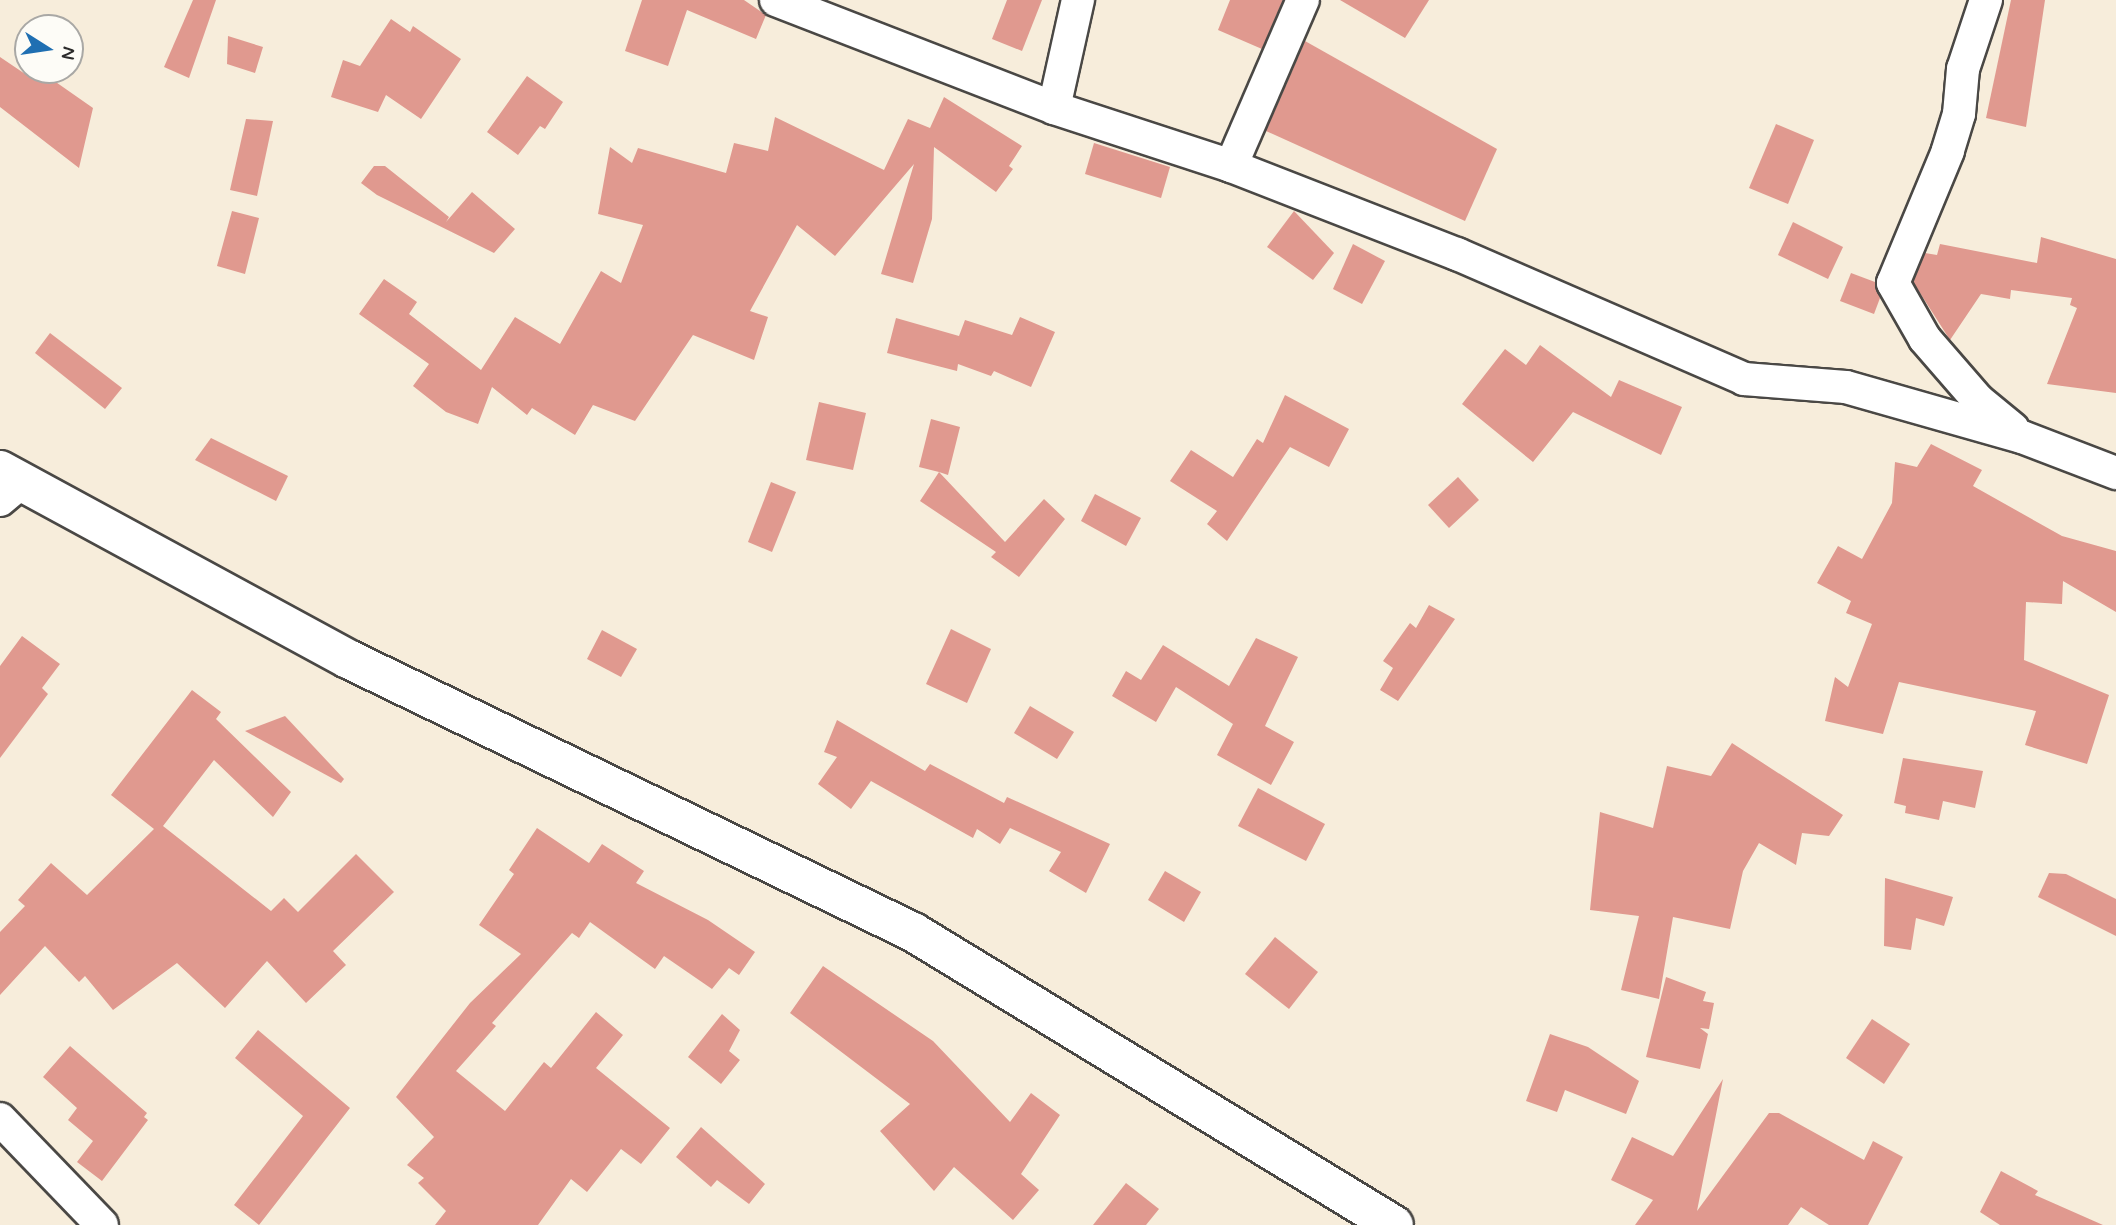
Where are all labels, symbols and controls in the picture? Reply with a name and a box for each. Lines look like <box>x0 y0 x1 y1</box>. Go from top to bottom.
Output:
north arrow <box>14 14 84 84</box>
text: N <box>55 44 82 62</box>

